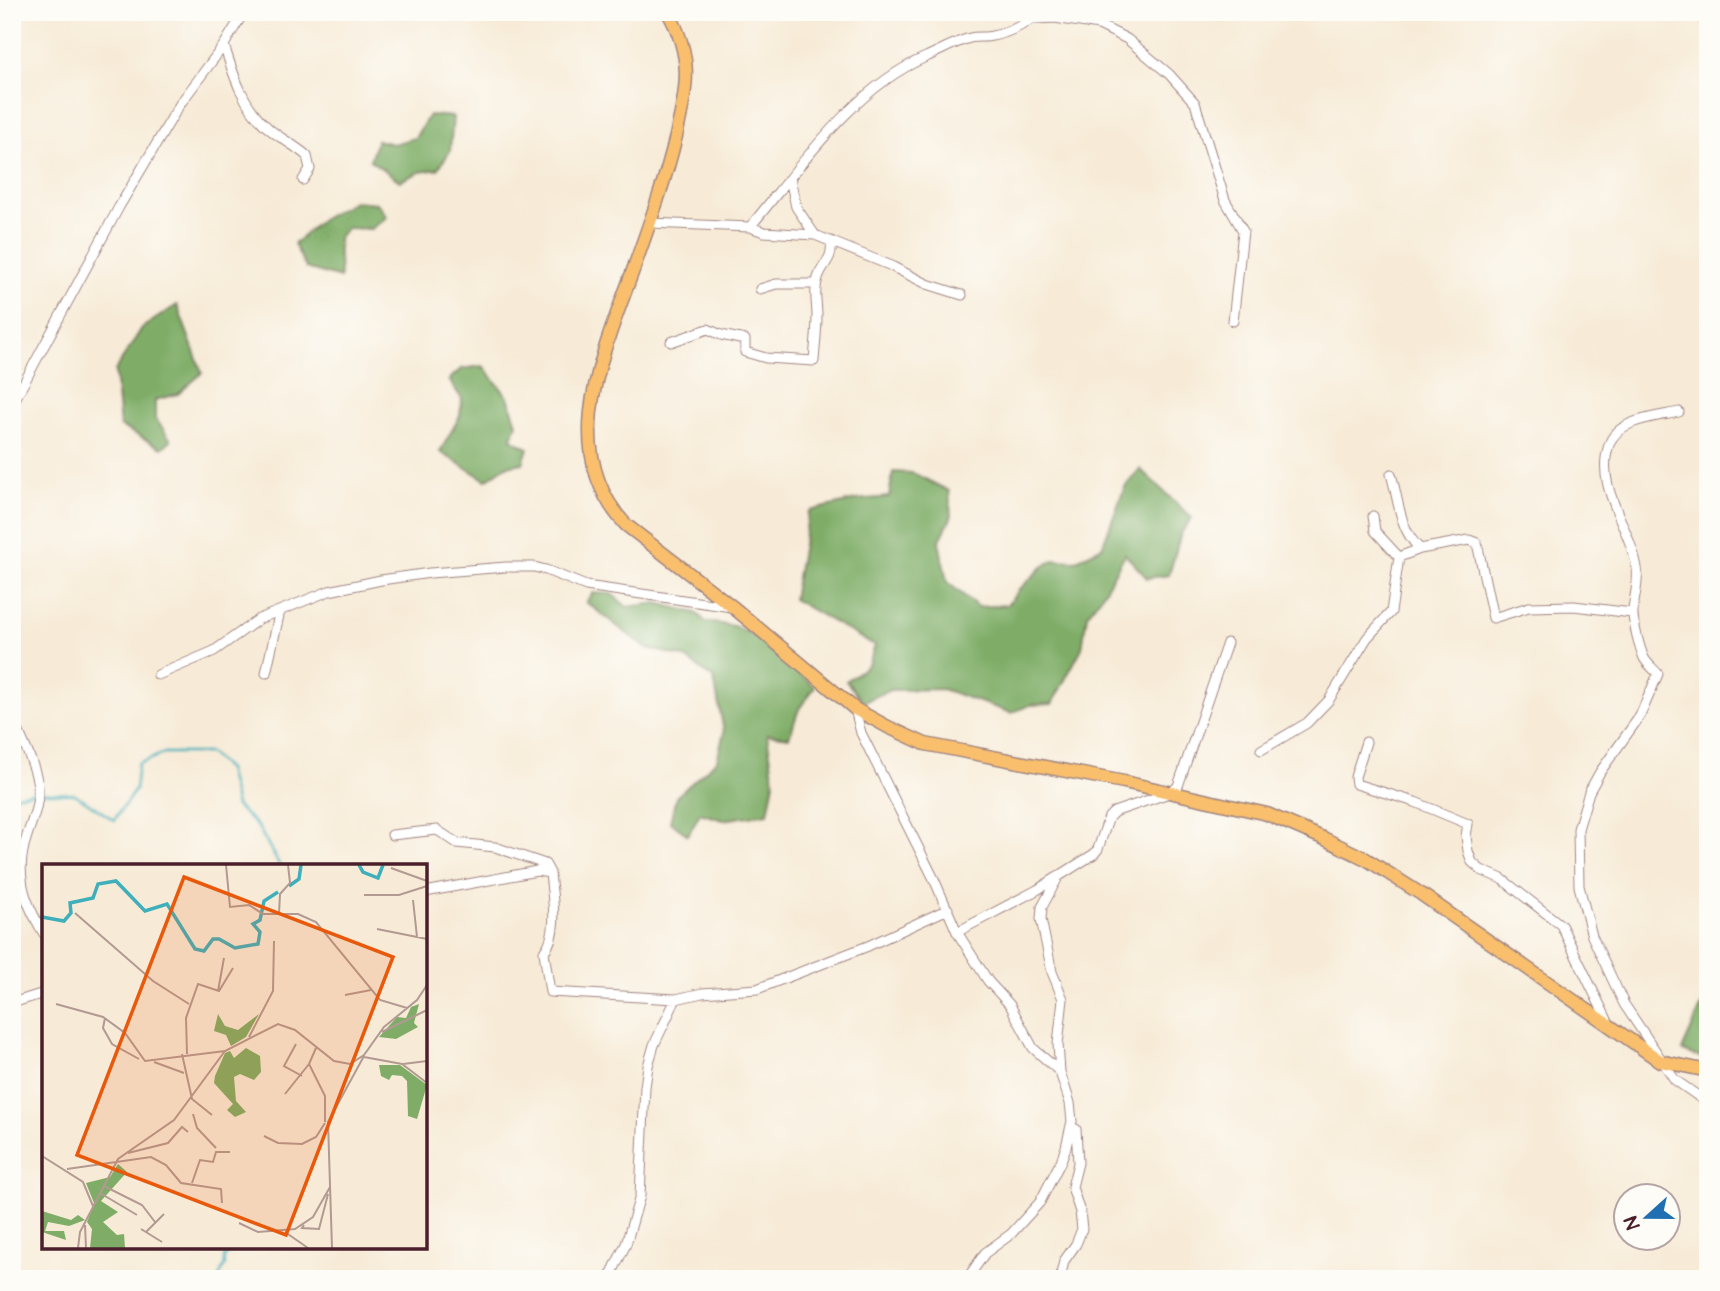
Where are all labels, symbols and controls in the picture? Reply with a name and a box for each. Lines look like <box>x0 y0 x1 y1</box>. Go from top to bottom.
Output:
inset map <box>42 864 427 1249</box>
north arrow <box>1612 1182 1682 1252</box>
text: N <box>1618 1212 1647 1233</box>

